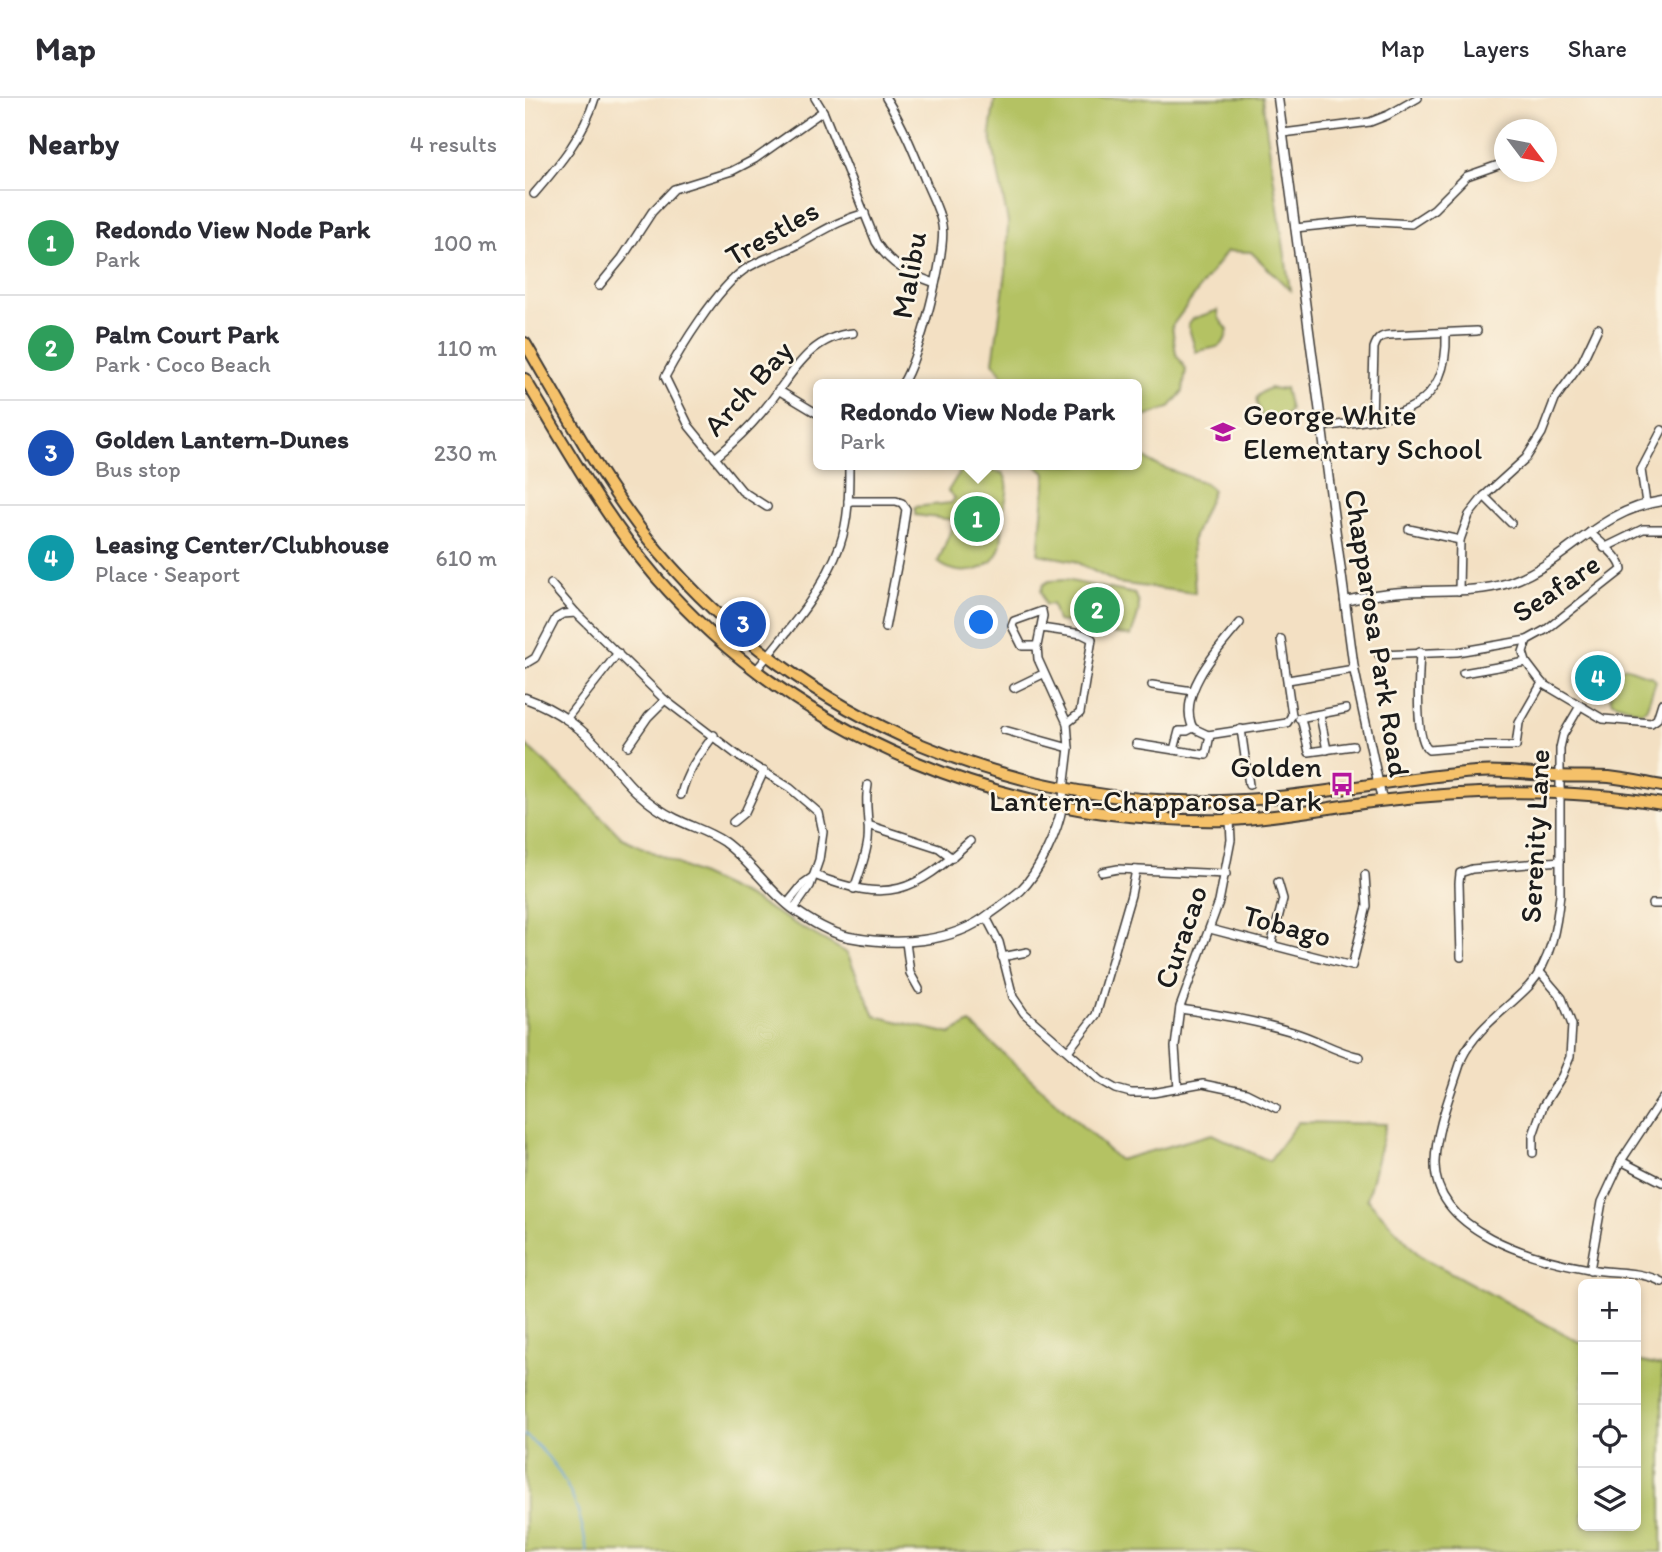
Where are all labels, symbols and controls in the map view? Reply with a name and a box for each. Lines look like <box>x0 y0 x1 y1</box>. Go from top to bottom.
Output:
text: Map <box>35 29 96 68</box>
text: Map <box>1381 34 1425 63</box>
text: Layers <box>1463 34 1530 63</box>
text: Share <box>1568 34 1627 63</box>
north arrow <box>1494 119 1557 182</box>
text: Nearby <box>28 125 119 162</box>
text: 4 results <box>410 130 497 158</box>
street label: Trestles <box>718 191 825 274</box>
text: Redondo View Node Park <box>95 213 370 245</box>
street label: Malibu <box>883 228 934 321</box>
text: 1 <box>46 229 56 257</box>
text: 100 m <box>433 229 497 257</box>
text: Park <box>95 245 140 273</box>
text: Palm Court Park <box>95 318 279 350</box>
street label: Arch Bay <box>695 332 800 443</box>
text: 2 <box>45 334 57 362</box>
text: 110 m <box>437 334 497 362</box>
text: Park · Coco Beach <box>95 350 271 378</box>
popup <box>813 379 1142 470</box>
text: Redondo View Node Park <box>840 395 1115 427</box>
place label: George White Elementary School <box>1243 396 1483 467</box>
school or university icon: George White Elementary School <box>1209 418 1237 446</box>
text: Golden Lantern-Dunes <box>95 423 349 455</box>
text: Park <box>840 427 885 455</box>
text: 3 <box>45 439 57 467</box>
text: 230 m <box>434 439 497 467</box>
text: Bus stop <box>95 455 181 483</box>
street label: Chapparosa Park Road <box>1336 486 1419 780</box>
pin: 1 <box>954 493 1000 545</box>
text: Leasing Center/Clubhouse <box>95 528 389 560</box>
text: 4 <box>44 544 58 572</box>
text: 610 m <box>435 544 497 572</box>
street label: Seafare <box>1505 545 1607 630</box>
text: Place · Seaport <box>95 560 240 588</box>
pin: 2 <box>1074 584 1120 636</box>
pin: 3 <box>720 598 766 650</box>
your location <box>964 605 998 639</box>
pin: 4 <box>1575 652 1621 704</box>
place label: Golden Lantern-Chapparosa Park <box>989 748 1322 819</box>
street label: Serenity Lane <box>1511 748 1558 924</box>
bus stop icon: Golden Lantern-Chapparosa Park <box>1328 770 1356 798</box>
street label: Curacao <box>1146 880 1215 993</box>
street label: Tobago <box>1239 896 1335 955</box>
map controls <box>1578 1279 1641 1531</box>
button: + <box>1578 1279 1641 1342</box>
button: − <box>1578 1342 1641 1405</box>
button: locate <box>1578 1405 1641 1468</box>
button: layers <box>1578 1468 1641 1531</box>

